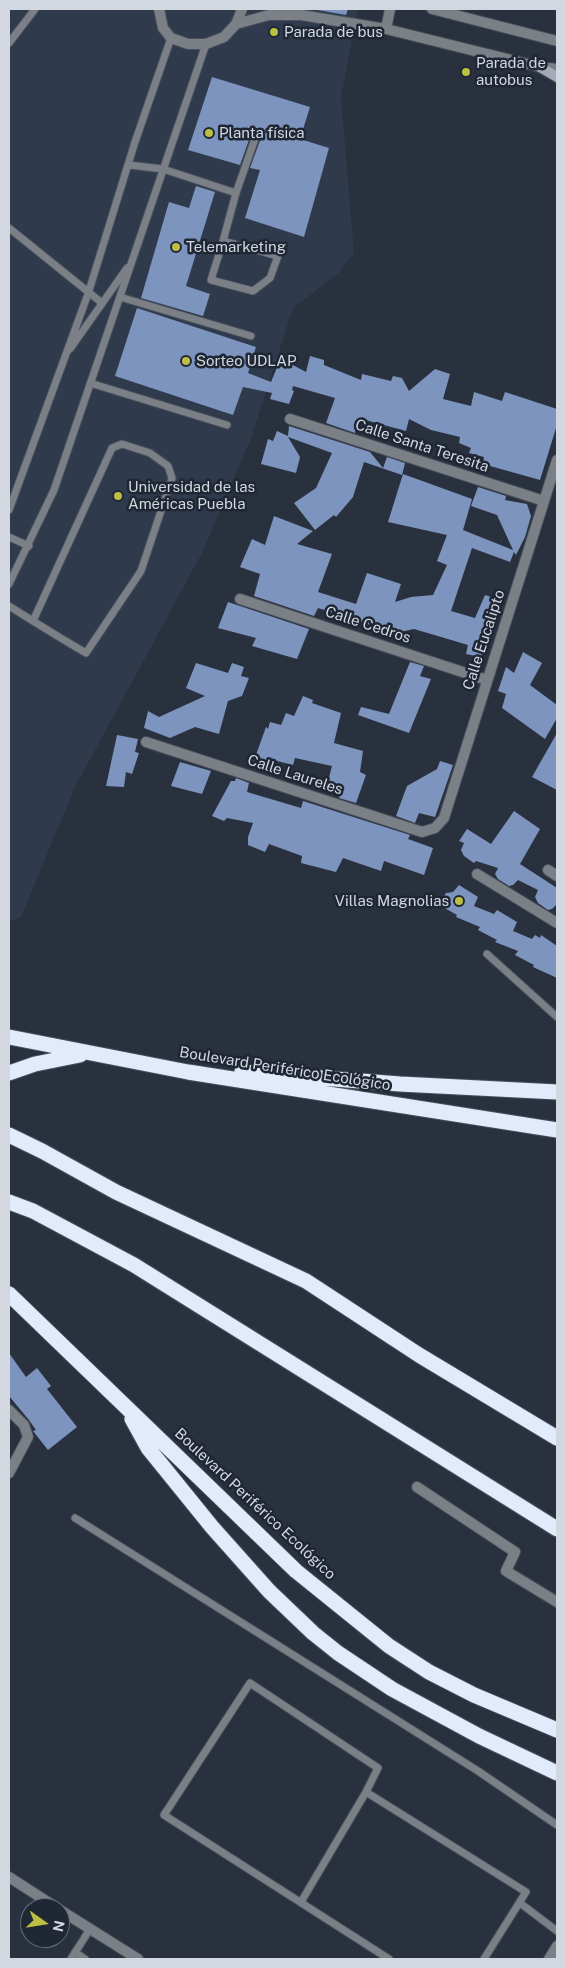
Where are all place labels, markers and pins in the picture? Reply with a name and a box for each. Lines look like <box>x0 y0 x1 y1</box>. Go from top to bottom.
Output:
place label: Parada de bus <box>284 23 383 41</box>
marker: Parada de bus <box>268 26 280 38</box>
place label: Parada de autobus <box>476 54 546 89</box>
marker: Parada de autobus <box>460 66 472 78</box>
place label: Planta física <box>219 124 305 142</box>
marker: Planta física <box>203 127 215 139</box>
place label: Telemarketing <box>186 238 286 256</box>
marker: Telemarketing <box>170 241 182 253</box>
place label: Sorteo UDLAP <box>196 352 296 370</box>
marker: Sorteo UDLAP <box>180 355 192 367</box>
place label: Universidad de las Américas Puebla <box>128 478 255 513</box>
marker: Universidad de las Américas Puebla <box>112 490 124 502</box>
place label: Villas Magnolias <box>335 892 449 910</box>
marker: Villas Magnolias <box>453 895 465 907</box>

